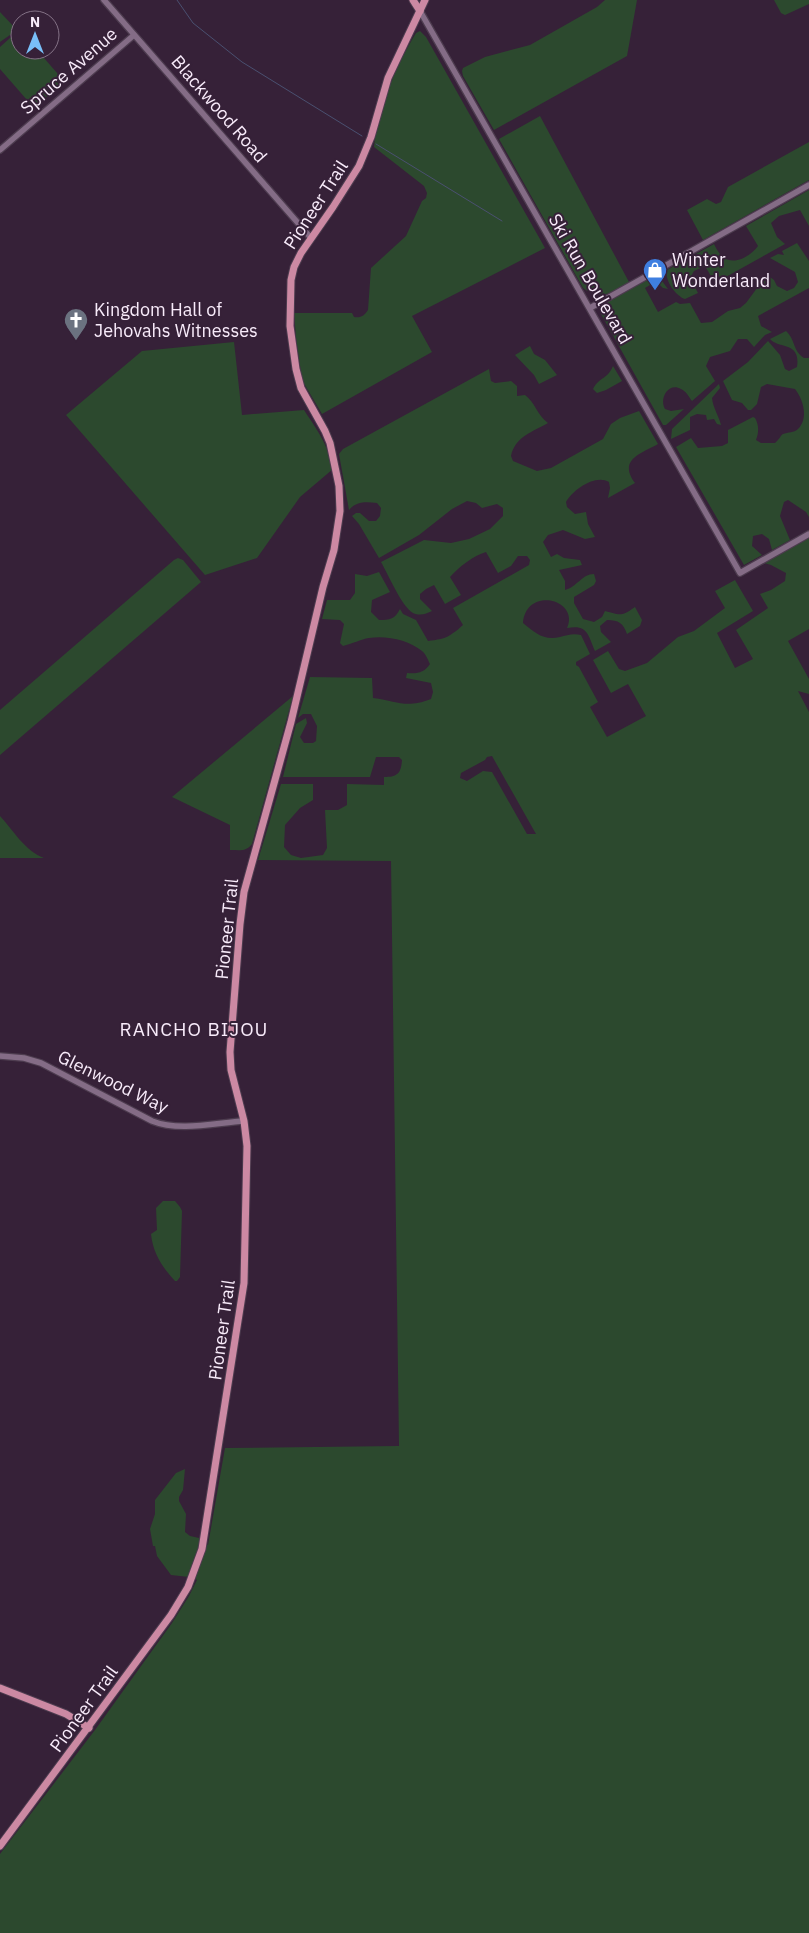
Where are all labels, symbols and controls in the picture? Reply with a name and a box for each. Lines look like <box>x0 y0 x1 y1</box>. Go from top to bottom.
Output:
north arrow <box>10 10 60 60</box>
text: N <box>30 13 40 31</box>
street label: Spruce Avenue <box>16 22 122 119</box>
street label: Blackwood Road <box>166 50 272 167</box>
street label: Pioneer Trail <box>278 156 353 253</box>
street label: Ski Run Boulevard <box>544 209 637 348</box>
place label: Winter Wonderland <box>672 248 770 292</box>
shop icon: Winter Wonderland <box>642 257 668 291</box>
place label: Kingdom Hall of Jehovahs Witnesses <box>94 298 258 342</box>
church icon: Kingdom Hall of Jehovahs Witnesses <box>63 307 89 341</box>
street label: Pioneer Trail <box>210 877 243 981</box>
district label: RANCHO BIJOU <box>120 1017 268 1041</box>
street label: Glenwood Way <box>54 1045 172 1118</box>
street label: Pioneer Trail <box>203 1278 240 1382</box>
street label: Pioneer Trail <box>45 1661 123 1756</box>

